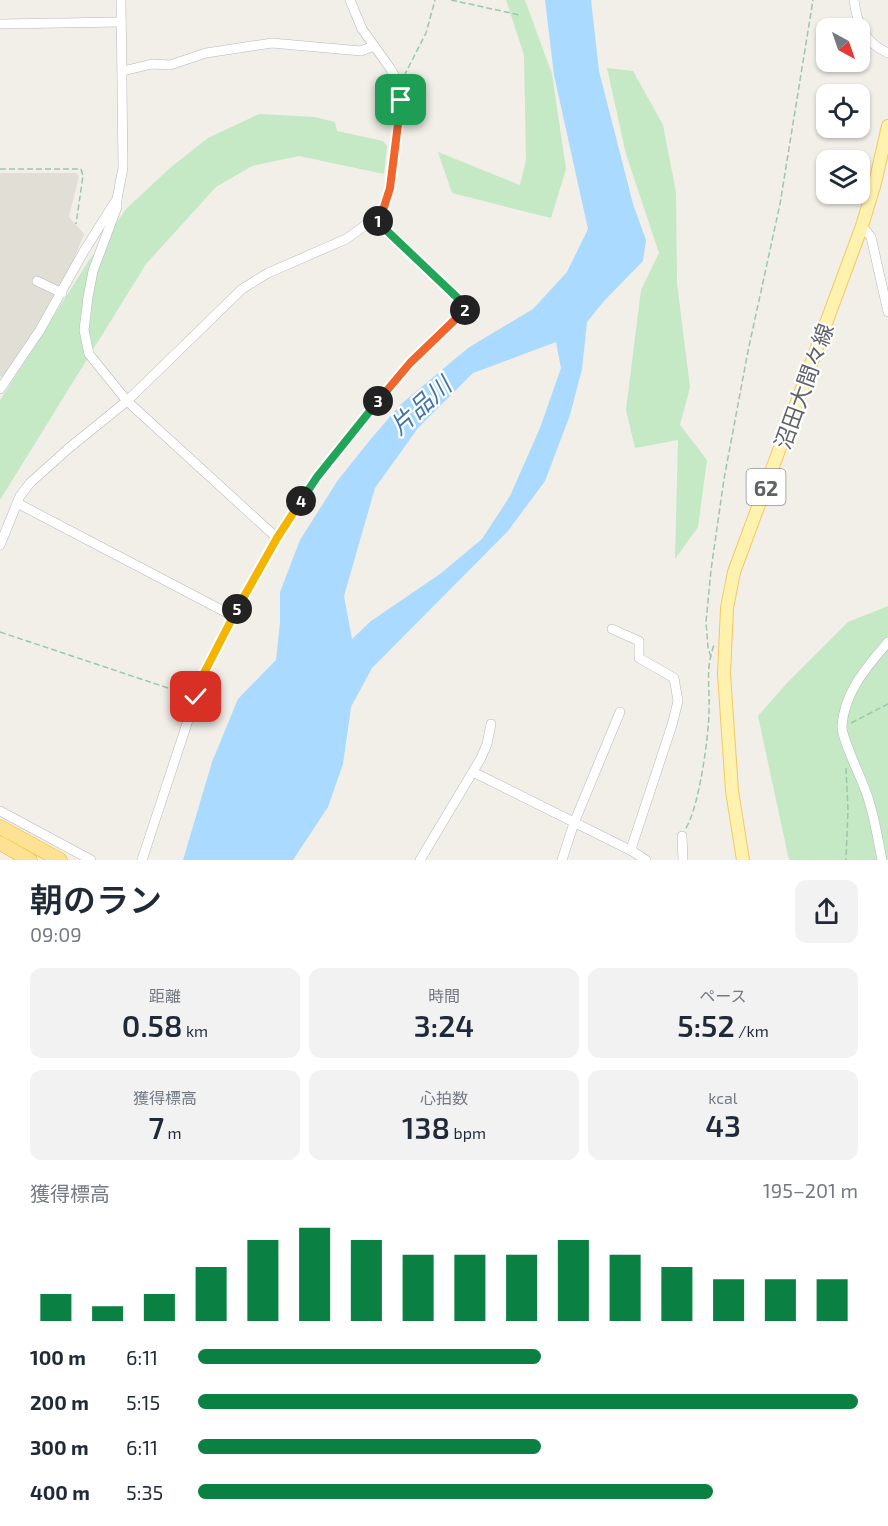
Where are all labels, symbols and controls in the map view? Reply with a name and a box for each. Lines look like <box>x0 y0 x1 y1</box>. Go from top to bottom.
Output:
north arrow <box>816 18 870 72</box>
map controls <box>816 18 870 204</box>
pin <box>375 74 426 125</box>
icon: arrive <box>384 83 417 116</box>
button: locate <box>816 84 870 138</box>
button: layers <box>816 150 870 204</box>
pin: 1 <box>363 206 393 236</box>
text: 1 <box>375 211 381 230</box>
pin: 2 <box>450 295 480 325</box>
text: 2 <box>460 300 470 319</box>
street label: 沼田大間々線 <box>768 320 838 452</box>
water label: 片品川 <box>384 368 459 440</box>
pin: 3 <box>363 386 393 416</box>
text: 3 <box>373 391 383 410</box>
road number: 62 <box>746 469 786 505</box>
pin: 4 <box>286 486 316 516</box>
text: 4 <box>296 491 306 510</box>
pin: 5 <box>222 594 252 624</box>
text: 5 <box>233 599 241 618</box>
pin <box>170 671 221 722</box>
icon: check <box>179 680 212 713</box>
text: 朝のラン <box>30 879 162 919</box>
button: share <box>795 880 858 943</box>
text: 09:09 <box>30 922 82 946</box>
text: 距離 <box>149 986 181 1005</box>
text: 時間 <box>428 986 460 1005</box>
text: ペース <box>699 986 747 1005</box>
text: 0.58 <box>122 1007 182 1043</box>
text: 3:24 <box>414 1007 474 1043</box>
text: 5:52 <box>677 1007 735 1043</box>
text: km <box>182 1021 208 1040</box>
text: /km <box>735 1021 769 1040</box>
text: 獲得標高 <box>133 1088 197 1107</box>
text: 心拍数 <box>420 1088 468 1107</box>
text: kcal <box>708 1088 738 1107</box>
text: 43 <box>705 1107 741 1143</box>
text: 7 <box>148 1109 164 1145</box>
text: 138 <box>402 1109 450 1145</box>
text: m <box>164 1123 182 1142</box>
text: bpm <box>450 1123 486 1142</box>
text: 195–201 m <box>763 1178 858 1202</box>
text: 獲得標高 <box>30 1181 110 1205</box>
text: 100 m <box>30 1345 86 1369</box>
text: 6:11 <box>126 1345 158 1369</box>
text: 200 m <box>30 1390 89 1414</box>
text: 5:15 <box>126 1390 160 1414</box>
text: 300 m <box>30 1435 89 1459</box>
text: 6:11 <box>126 1435 158 1459</box>
text: 400 m <box>30 1480 90 1504</box>
text: 5:35 <box>126 1480 163 1504</box>

